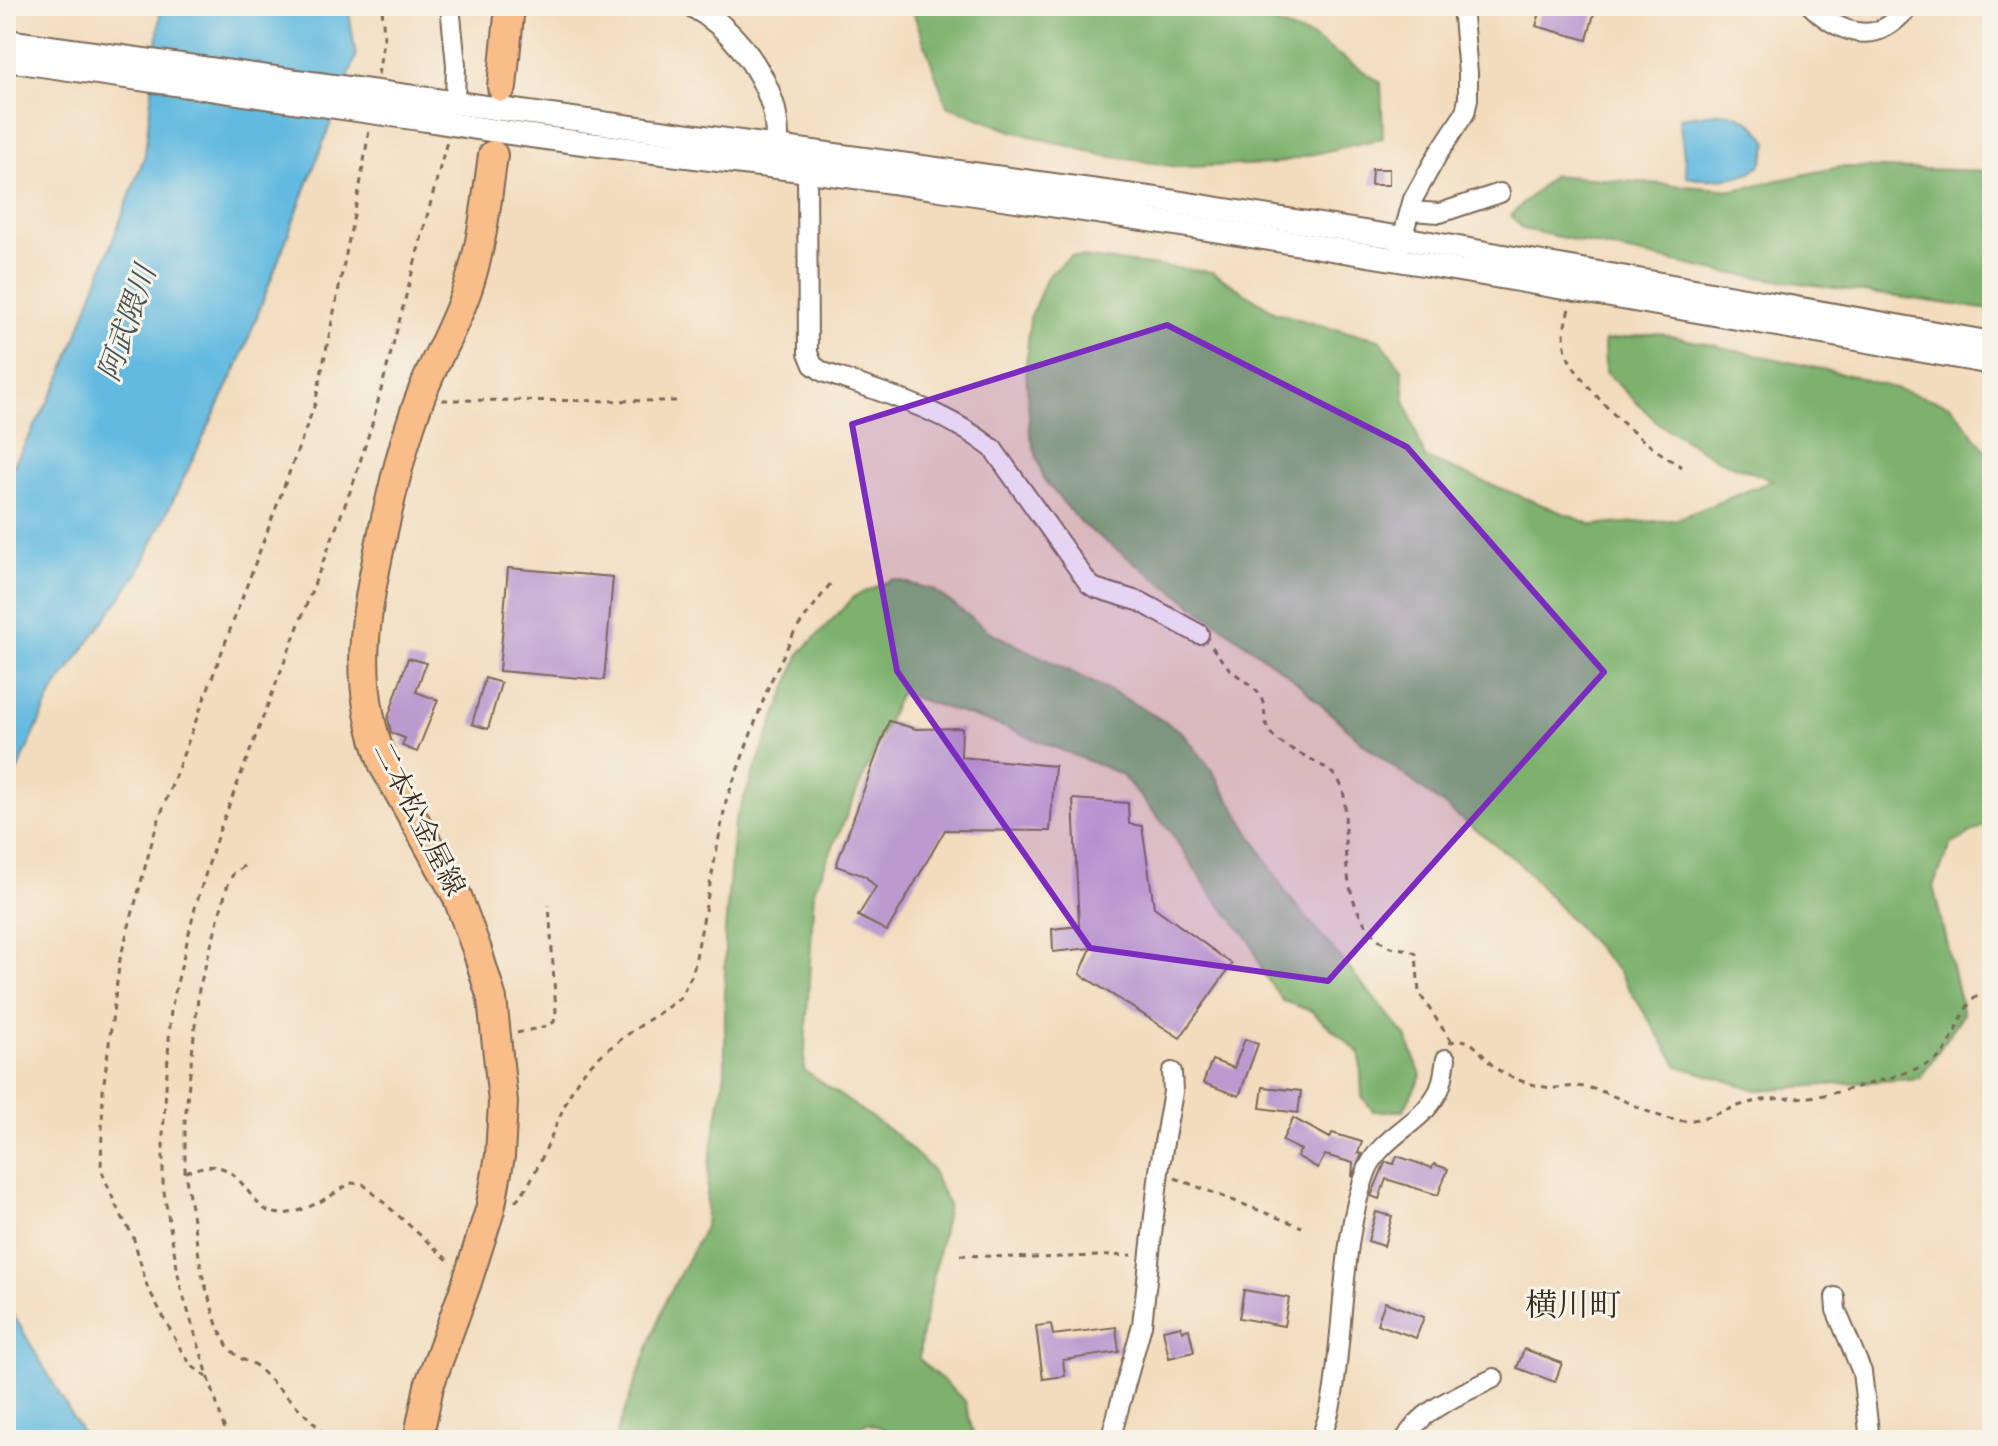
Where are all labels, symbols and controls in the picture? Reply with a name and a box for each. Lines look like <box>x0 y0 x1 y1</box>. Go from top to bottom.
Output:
water label: 阿武隈川 <box>92 259 164 386</box>
street label: 二本松金屋線 <box>366 737 470 901</box>
district label: 横川町 <box>1525 1289 1621 1324</box>

